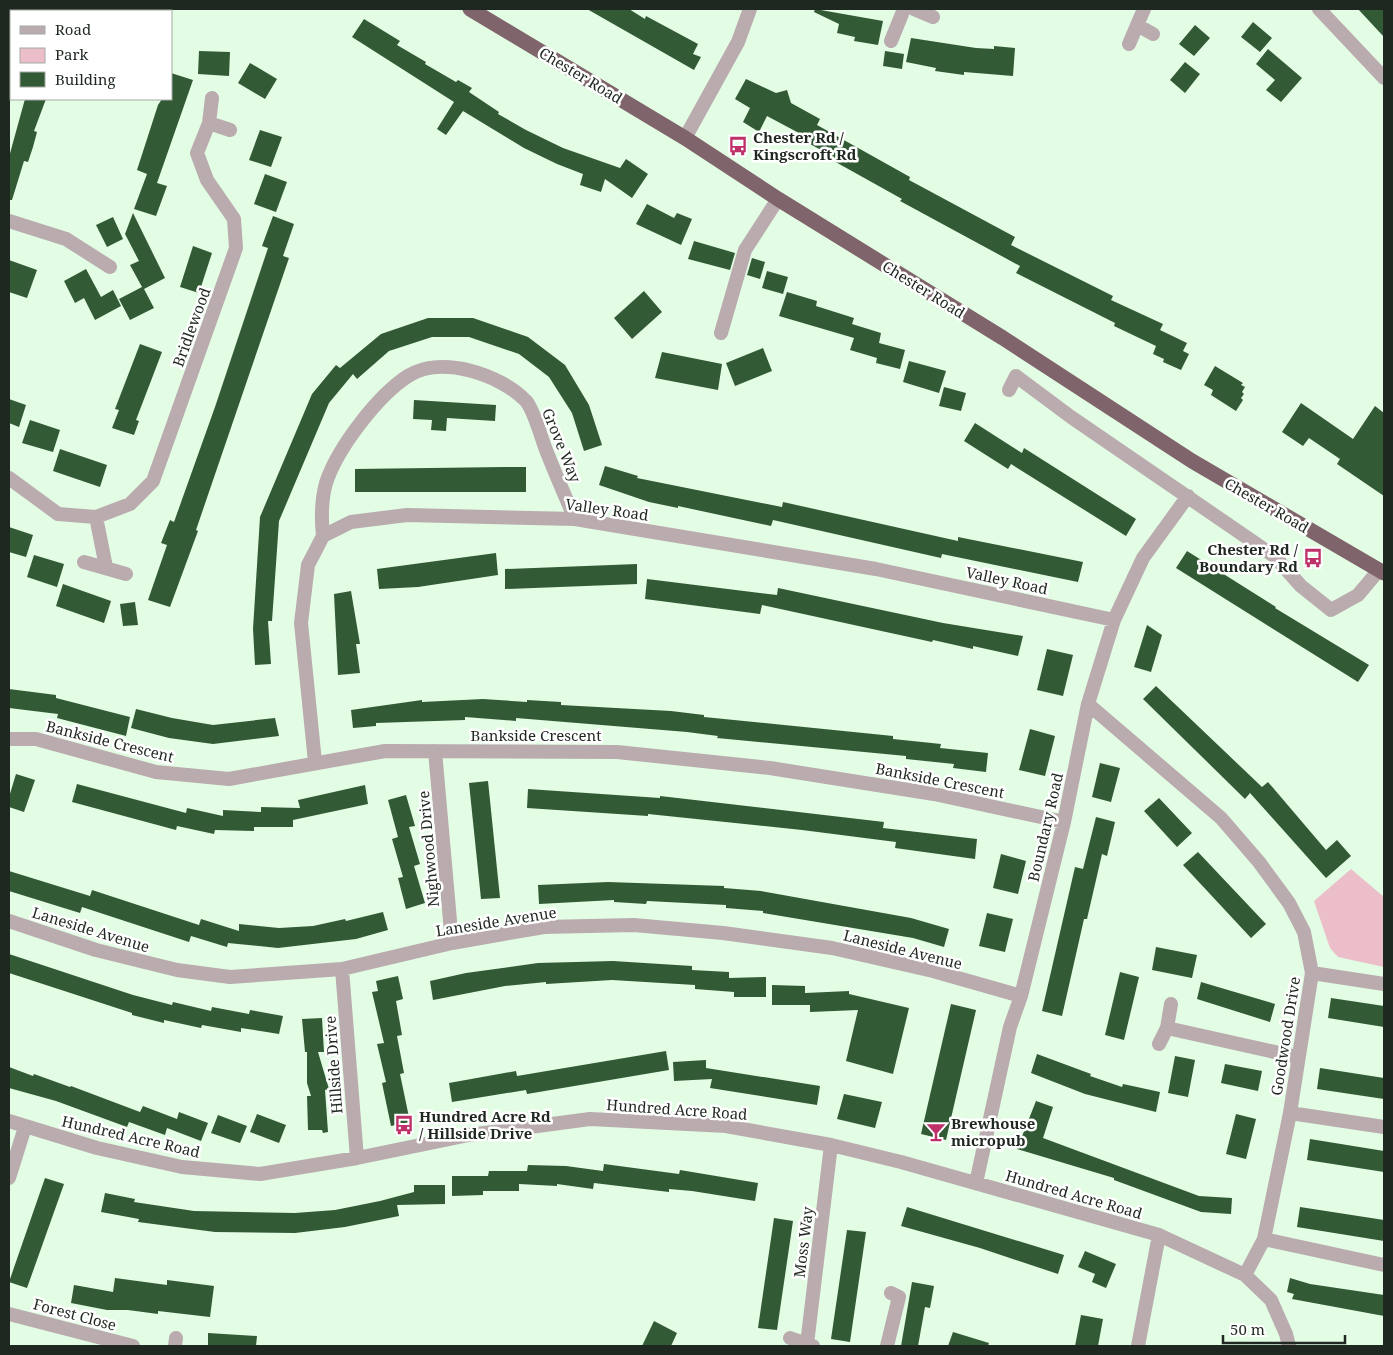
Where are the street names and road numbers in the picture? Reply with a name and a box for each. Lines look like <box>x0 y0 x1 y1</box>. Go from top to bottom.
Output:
street label: Chester Road <box>536 42 626 108</box>
street label: Chester Road <box>879 256 969 322</box>
street label: Bridlewood <box>167 285 215 369</box>
street label: Grove Way <box>538 405 586 486</box>
street label: Chester Road <box>1221 473 1313 537</box>
street label: Valley Road <box>564 493 650 525</box>
street label: Valley Road <box>964 562 1050 598</box>
street label: Bankside Crescent <box>44 715 176 767</box>
street label: Bankside Crescent <box>471 725 601 745</box>
street label: Bankside Crescent <box>874 758 1006 802</box>
street label: Boundary Road <box>1023 771 1067 883</box>
street label: Nighwood Drive <box>413 790 443 908</box>
street label: Laneside Avenue <box>30 902 152 956</box>
street label: Laneside Avenue <box>434 902 558 940</box>
street label: Laneside Avenue <box>841 925 965 973</box>
street label: Goodwood Drive <box>1266 975 1304 1097</box>
street label: Hillside Drive <box>320 1015 346 1115</box>
street label: Hundred Acre Road <box>606 1094 748 1124</box>
street label: Hundred Acre Road <box>60 1110 202 1162</box>
street label: Hundred Acre Road <box>1003 1165 1145 1223</box>
street label: Moss Way <box>789 1205 817 1279</box>
street label: Forest Close <box>31 1293 119 1335</box>

